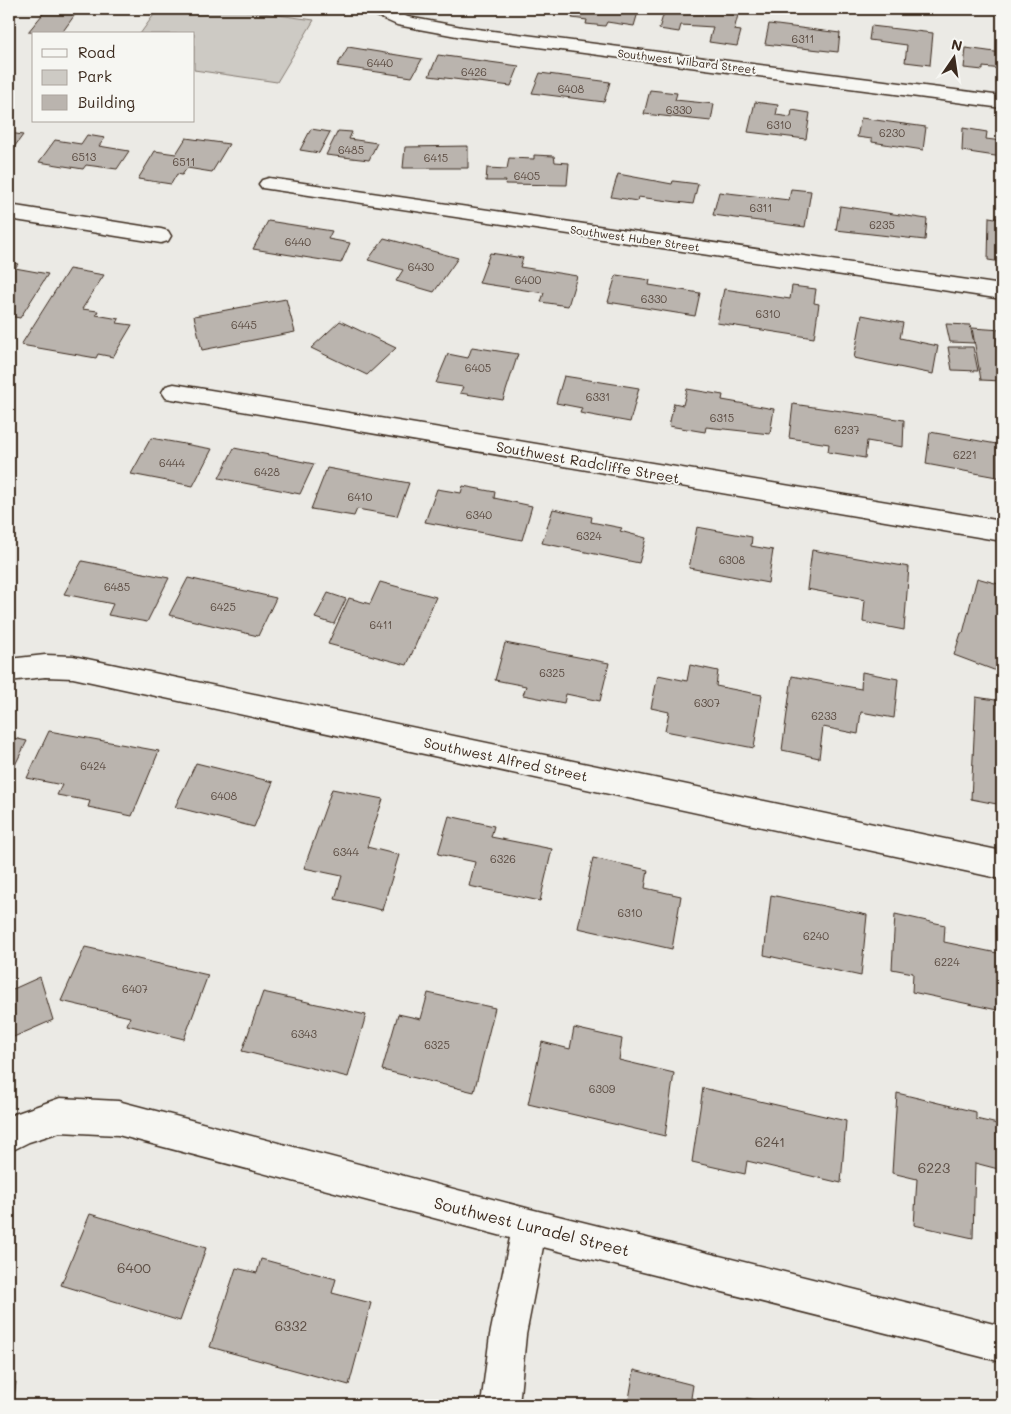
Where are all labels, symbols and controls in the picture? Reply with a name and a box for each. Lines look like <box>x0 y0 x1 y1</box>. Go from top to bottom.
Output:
house number: 6311 <box>792 31 814 46</box>
legend <box>32 32 195 122</box>
north arrow <box>928 32 978 82</box>
text: N <box>950 34 964 55</box>
text: Road <box>78 42 115 62</box>
street label: Southwest Wilbard Street <box>617 45 757 77</box>
house number: 6440 <box>367 55 393 70</box>
house number: 6426 <box>461 64 487 79</box>
text: Park <box>78 66 112 86</box>
house number: 6408 <box>558 81 585 96</box>
text: Building <box>78 92 135 112</box>
house number: 6330 <box>666 102 692 117</box>
house number: 6310 <box>767 117 792 132</box>
house number: 6230 <box>879 125 905 140</box>
house number: 6485 <box>338 142 364 157</box>
house number: 6513 <box>72 149 97 164</box>
house number: 6415 <box>424 150 448 165</box>
house number: 6511 <box>173 154 195 169</box>
house number: 6405 <box>514 168 540 183</box>
house number: 6311 <box>750 200 772 215</box>
house number: 6235 <box>869 217 895 232</box>
street label: Southwest Huber Street <box>569 221 701 255</box>
house number: 6440 <box>285 234 311 249</box>
house number: 6430 <box>408 259 434 274</box>
house number: 6400 <box>515 272 542 287</box>
house number: 6330 <box>641 291 667 306</box>
house number: 6310 <box>756 306 781 321</box>
house number: 6445 <box>231 317 257 332</box>
house number: 6405 <box>465 360 491 375</box>
house number: 6331 <box>586 389 610 404</box>
house number: 6315 <box>710 410 734 425</box>
house number: 6237 <box>834 422 860 437</box>
street label: Southwest Radcliffe Street <box>495 436 681 488</box>
house number: 6221 <box>953 447 977 462</box>
house number: 6444 <box>159 455 186 470</box>
house number: 6428 <box>254 464 280 479</box>
house number: 6410 <box>348 489 373 504</box>
house number: 6340 <box>466 507 492 522</box>
house number: 6324 <box>576 528 602 543</box>
house number: 6308 <box>719 552 746 567</box>
house number: 6485 <box>104 579 130 594</box>
house number: 6425 <box>210 599 236 614</box>
house number: 6411 <box>370 617 392 632</box>
house number: 6325 <box>539 665 565 680</box>
house number: 6307 <box>694 695 720 710</box>
house number: 6233 <box>811 708 837 723</box>
street label: Southwest Alfred Street <box>422 732 590 786</box>
house number: 6424 <box>80 758 106 773</box>
house number: 6408 <box>211 788 238 803</box>
house number: 6344 <box>333 844 360 859</box>
house number: 6326 <box>490 851 516 866</box>
house number: 6310 <box>618 905 643 920</box>
house number: 6240 <box>803 928 829 943</box>
house number: 6224 <box>934 954 960 969</box>
house number: 6407 <box>122 981 148 996</box>
house number: 6343 <box>291 1026 318 1041</box>
house number: 6325 <box>424 1037 450 1052</box>
house number: 6309 <box>589 1081 616 1096</box>
house number: 6241 <box>755 1132 785 1151</box>
house number: 6223 <box>918 1158 950 1177</box>
street label: Southwest Luradel Street <box>432 1192 632 1260</box>
house number: 6400 <box>117 1258 151 1277</box>
house number: 6332 <box>275 1316 307 1335</box>

